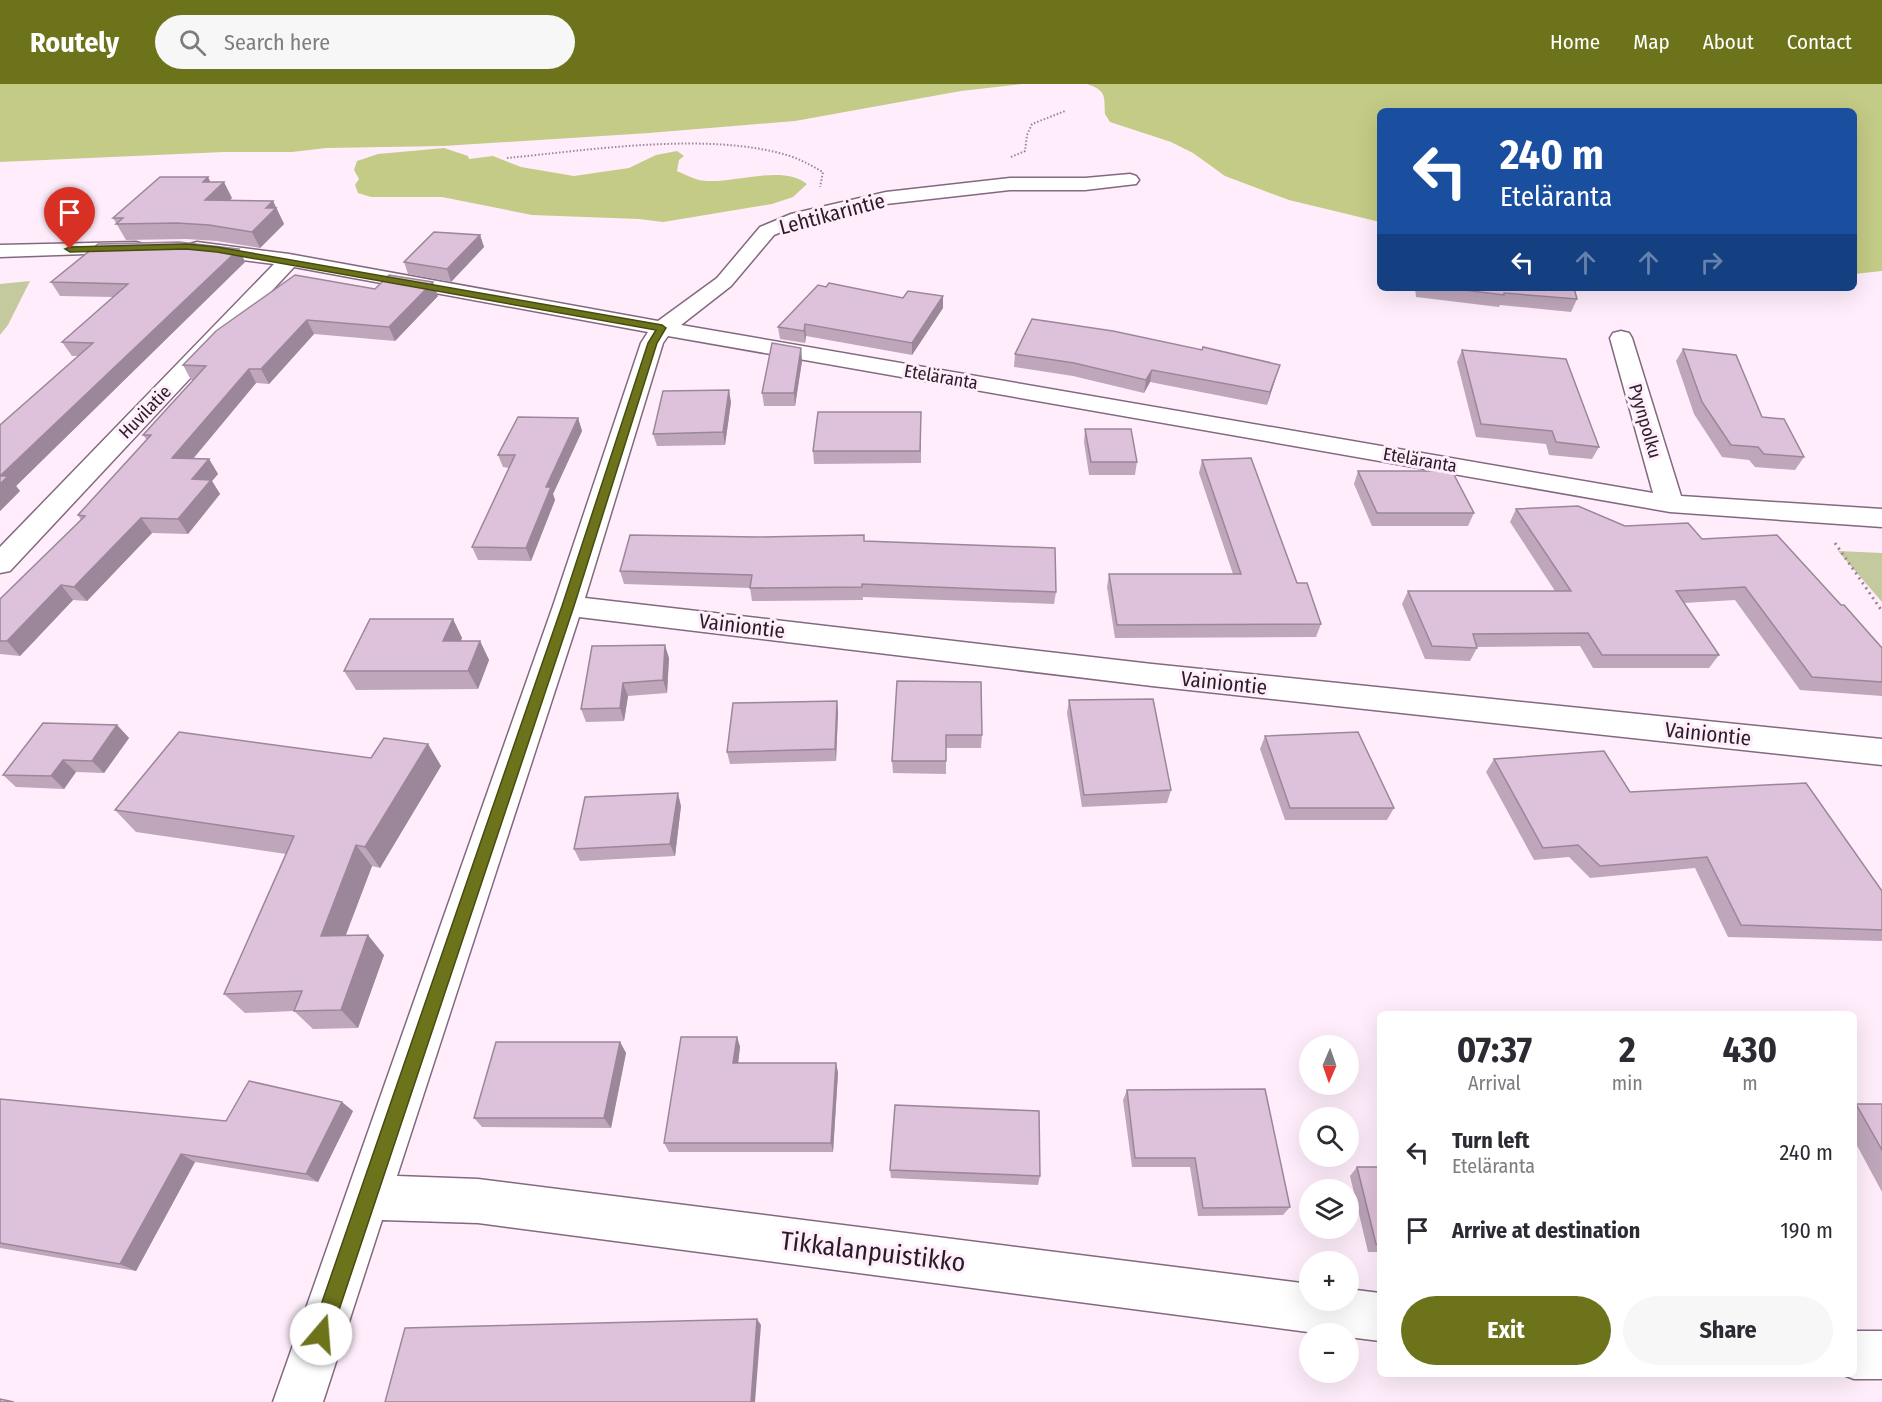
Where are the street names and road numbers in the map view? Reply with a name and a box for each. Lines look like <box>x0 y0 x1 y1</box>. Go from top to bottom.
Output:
street label: Lehtikarintie <box>776 187 888 241</box>
street label: Eteläranta <box>902 360 980 394</box>
street label: Huvilatie <box>114 381 176 443</box>
street label: Pyynpolku <box>1624 381 1666 461</box>
street label: Eteläranta <box>1381 443 1459 477</box>
street label: Vainiontie <box>698 608 786 644</box>
street label: Vainiontie <box>1180 666 1268 700</box>
street label: Vainiontie <box>1664 717 1752 751</box>
street label: Tikkalanpuistikko <box>779 1225 967 1279</box>

